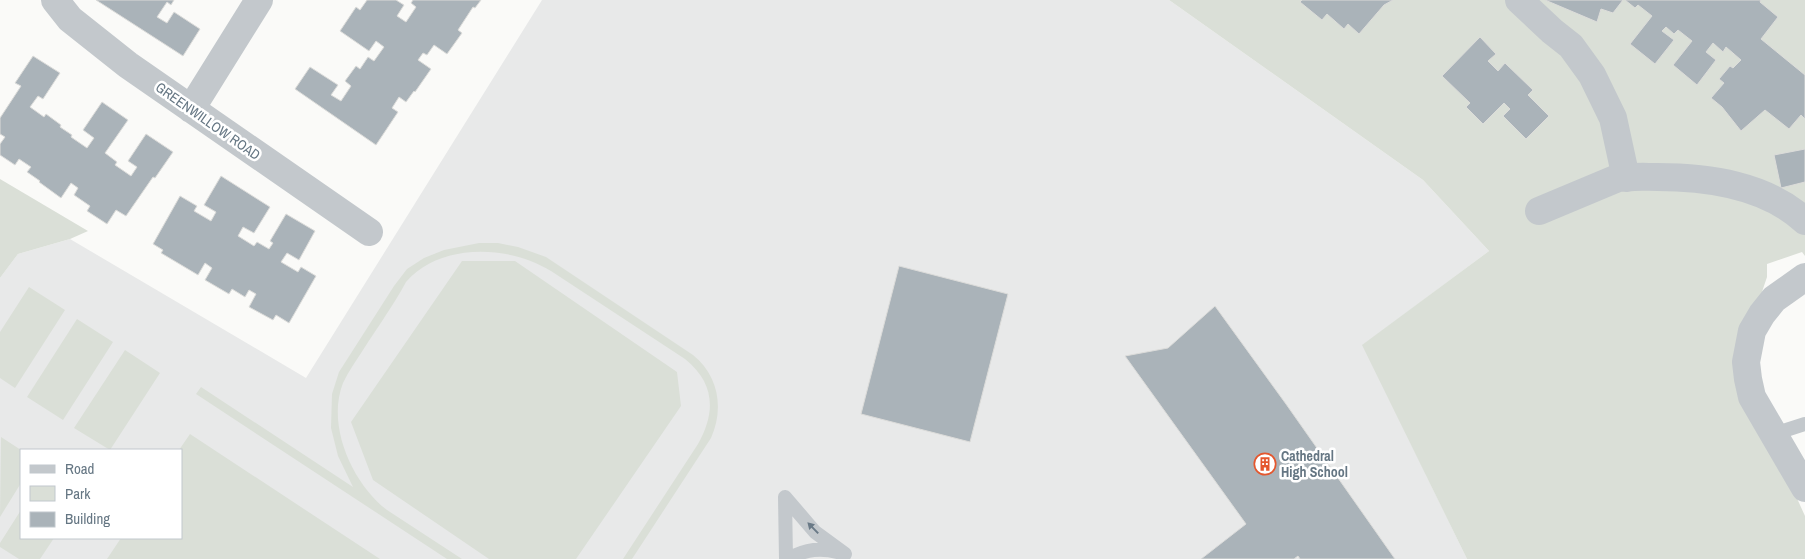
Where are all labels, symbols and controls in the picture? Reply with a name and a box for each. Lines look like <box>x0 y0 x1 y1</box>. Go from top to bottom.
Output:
street label: GREENWILLOW ROAD <box>152 78 264 164</box>
place label: Cathedral High School <box>1281 447 1348 481</box>
legend <box>20 449 182 539</box>
building icon: Cathedral High School <box>1253 452 1277 476</box>
text: Road <box>65 458 94 479</box>
text: Park <box>65 483 91 504</box>
text: Building <box>65 508 110 529</box>
one-way arrow <box>807 522 819 534</box>

